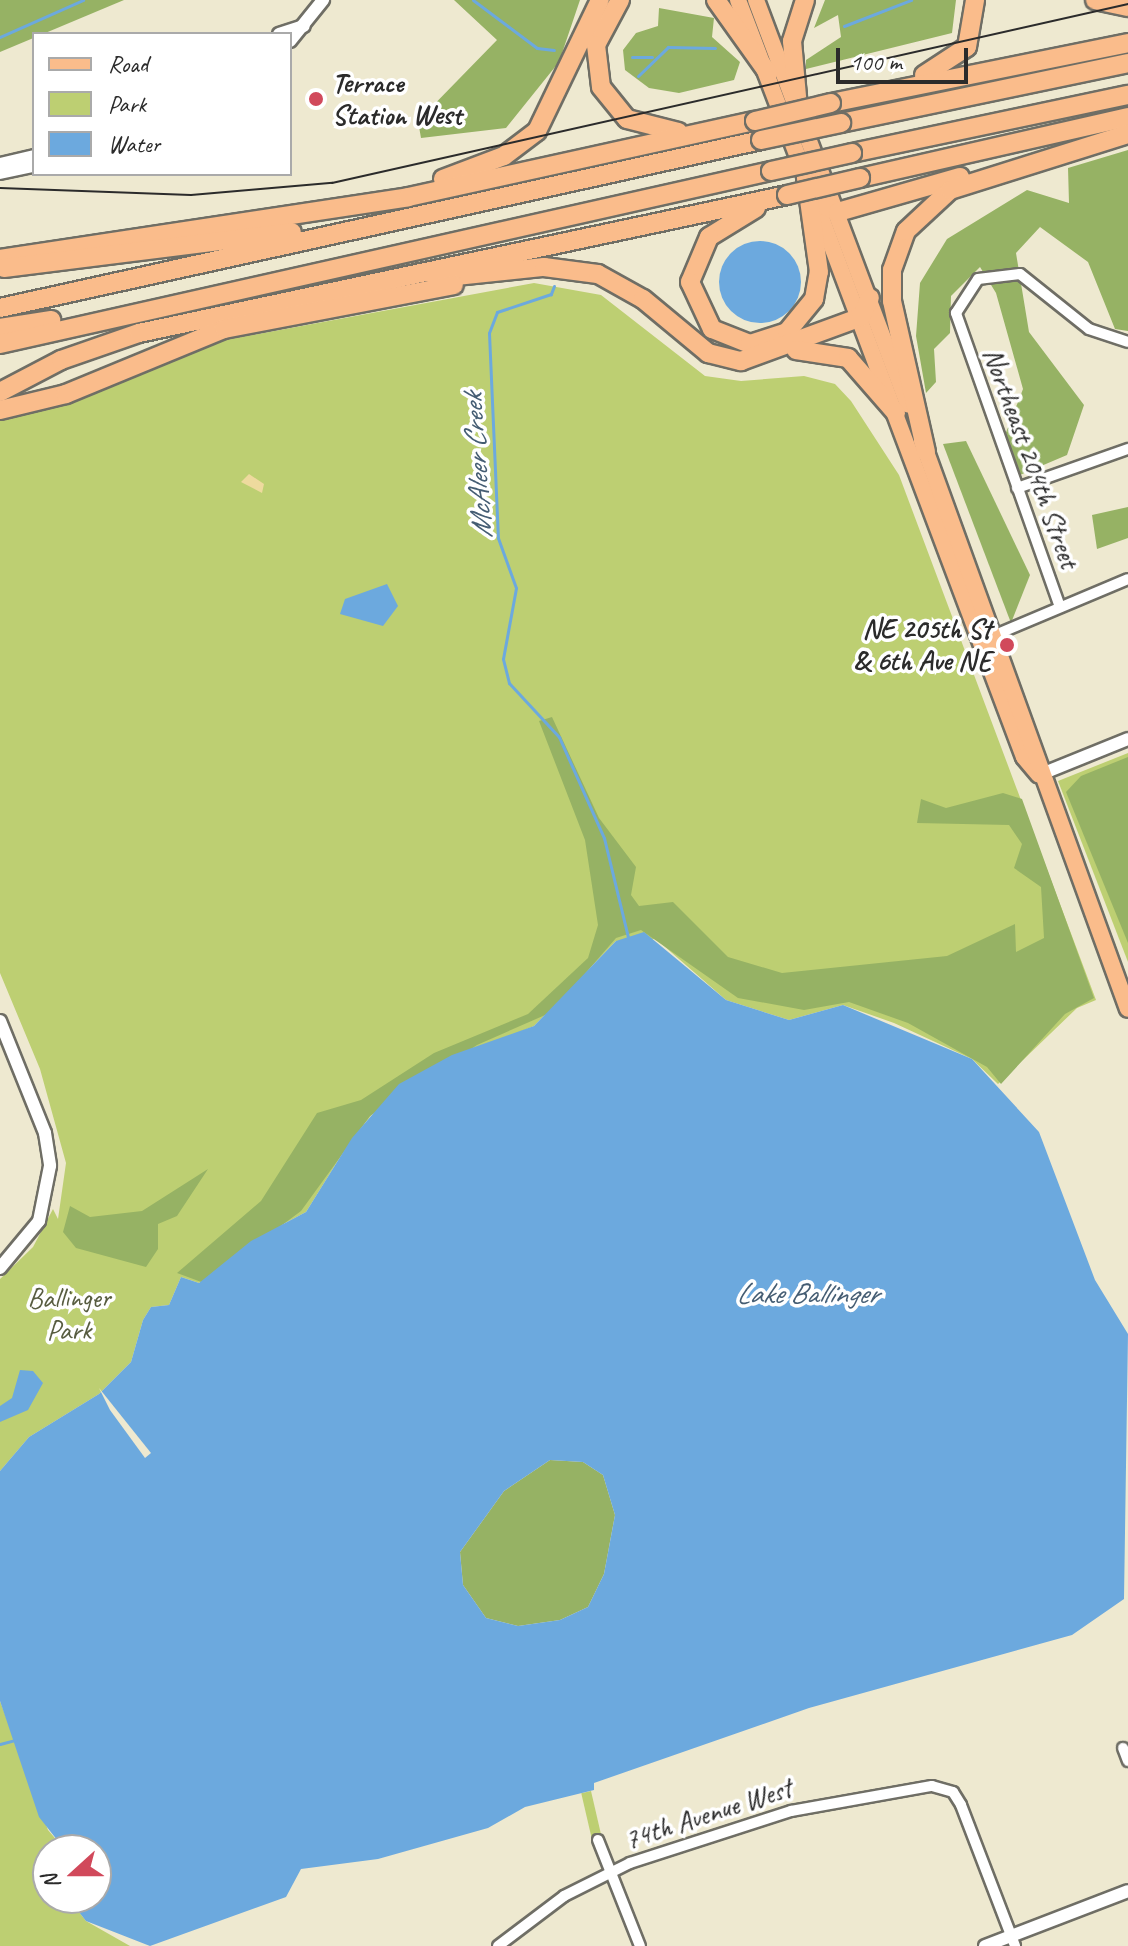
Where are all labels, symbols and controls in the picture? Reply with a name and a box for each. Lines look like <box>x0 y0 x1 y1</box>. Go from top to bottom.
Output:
legend <box>32 32 292 176</box>
scale bar <box>840 32 972 82</box>
text: 100 m <box>850 47 902 77</box>
text: Road <box>108 49 148 79</box>
place label: Terrace Station West <box>332 66 462 132</box>
text: Park <box>108 89 146 119</box>
marker: Terrace Station West <box>307 90 325 108</box>
text: Water <box>108 129 160 159</box>
street label: Northeast 204th Street <box>975 343 1087 573</box>
water label: McAleer Creek <box>454 392 500 540</box>
place label: NE 205th St & 6th Ave NE <box>854 612 991 678</box>
marker: NE 205th St & 6th Ave NE <box>998 636 1016 654</box>
water label: Lake Ballinger <box>735 1275 879 1311</box>
park label: Ballinger Park <box>27 1281 111 1347</box>
street label: 74th Avenue West <box>620 1771 796 1857</box>
north arrow <box>32 1834 112 1914</box>
text: N <box>36 1871 67 1893</box>

